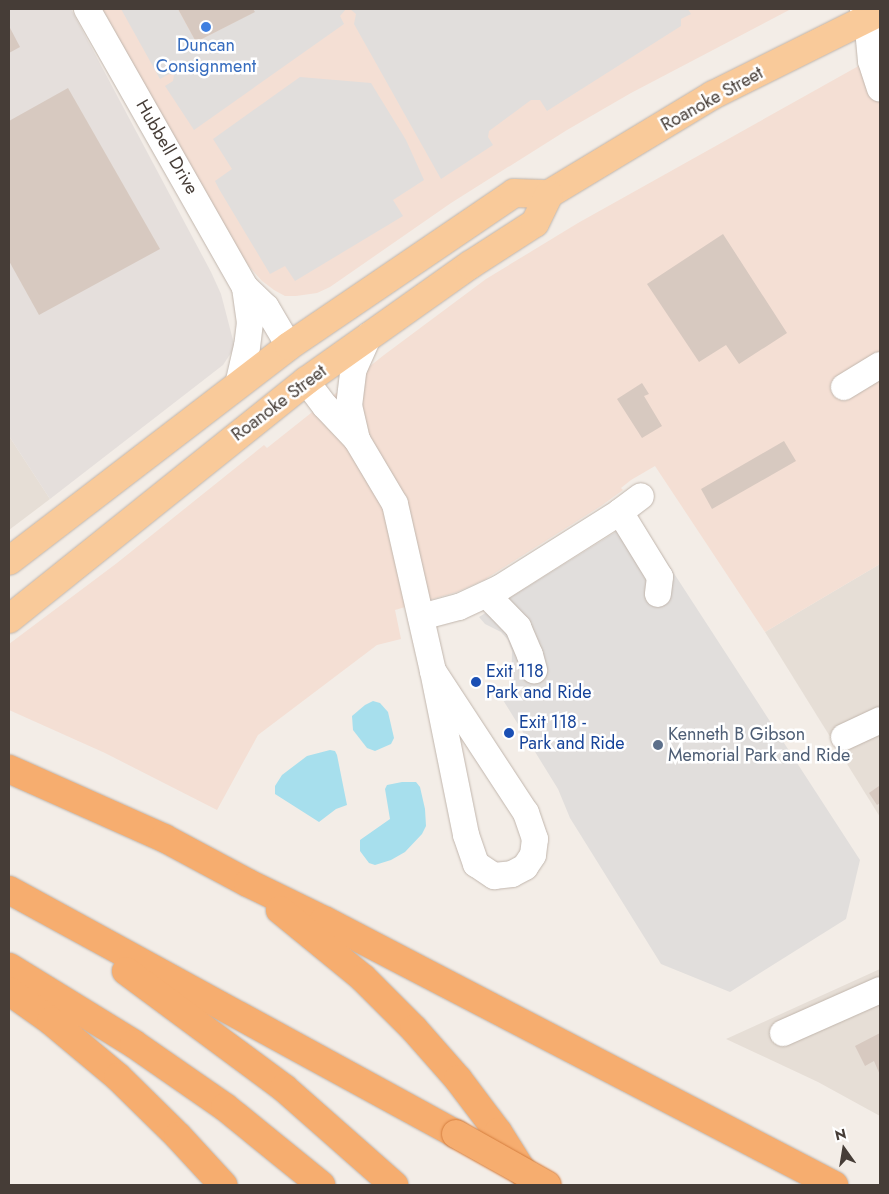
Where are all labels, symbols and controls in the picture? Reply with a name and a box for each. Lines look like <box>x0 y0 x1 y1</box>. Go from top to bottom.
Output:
marker: Duncan Consignment <box>200 21 212 33</box>
place label: Duncan Consignment <box>156 35 256 78</box>
street label: Roanoke Street <box>657 62 767 136</box>
street label: Hubbell Drive <box>131 96 203 198</box>
street label: Roanoke Street <box>227 360 331 446</box>
place label: Exit 118 Park and Ride <box>486 661 592 704</box>
marker: Exit 118 Park and Ride <box>470 676 482 688</box>
place label: Exit 118 - Park and Ride <box>519 712 625 754</box>
place label: Kenneth B Gibson Memorial Park and Ride <box>668 724 850 766</box>
marker: Exit 118 - Park and Ride <box>503 727 515 739</box>
marker: Kenneth B Gibson Memorial Park and Ride <box>652 739 664 751</box>
text: N <box>833 1123 848 1145</box>
north arrow <box>819 1124 869 1174</box>

